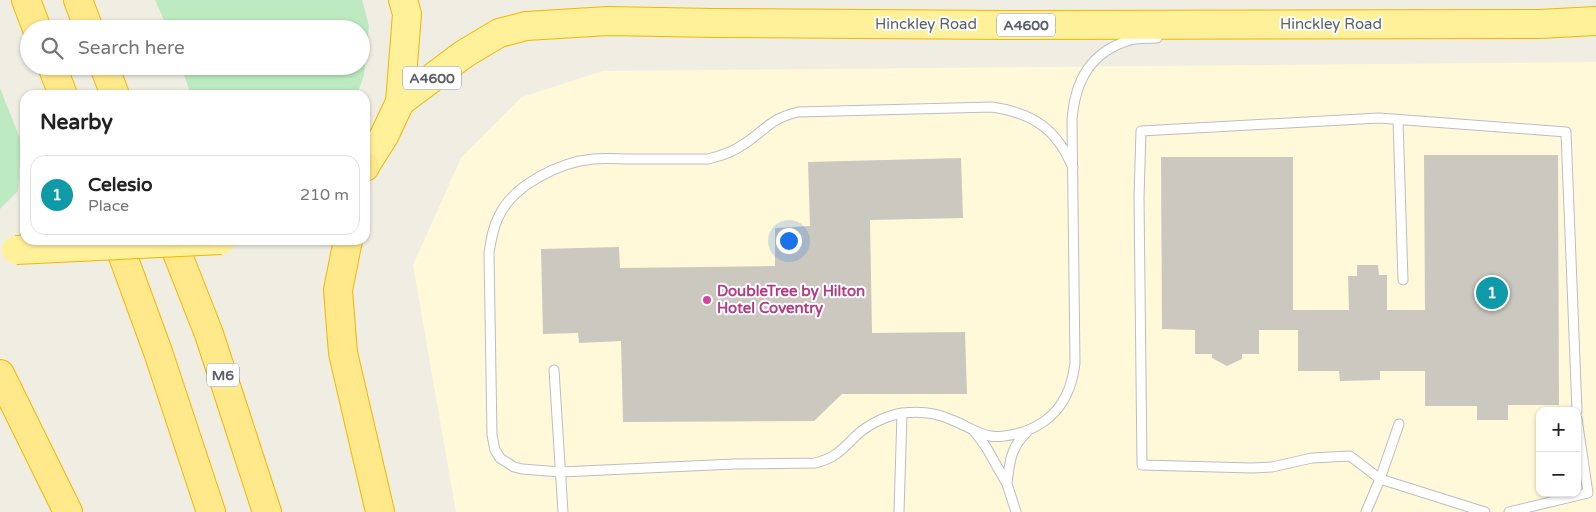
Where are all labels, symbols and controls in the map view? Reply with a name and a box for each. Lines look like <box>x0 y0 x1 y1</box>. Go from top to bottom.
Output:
road number: A4600 <box>997 14 1055 36</box>
street label: Hinckley Road <box>875 15 977 33</box>
street label: Hinckley Road <box>1280 15 1382 33</box>
search box <box>20 20 370 75</box>
icon: search <box>38 34 66 62</box>
text: Search here <box>78 37 185 59</box>
road number: A4600 <box>403 66 461 90</box>
text: Nearby <box>40 110 113 135</box>
text: Celesio <box>88 174 153 196</box>
text: 1 <box>52 185 62 205</box>
text: 210 m <box>300 185 349 205</box>
text: Place <box>88 196 129 216</box>
your location <box>776 228 802 254</box>
pin: 1 <box>1476 274 1508 312</box>
place label: DoubleTree by Hilton Hotel Coventry <box>717 282 865 318</box>
marker: DoubleTree by Hilton Hotel Coventry <box>701 294 713 306</box>
road number: M6 <box>207 364 239 386</box>
map controls <box>1536 407 1581 497</box>
button: + <box>1536 407 1581 452</box>
button: − <box>1536 452 1581 497</box>

